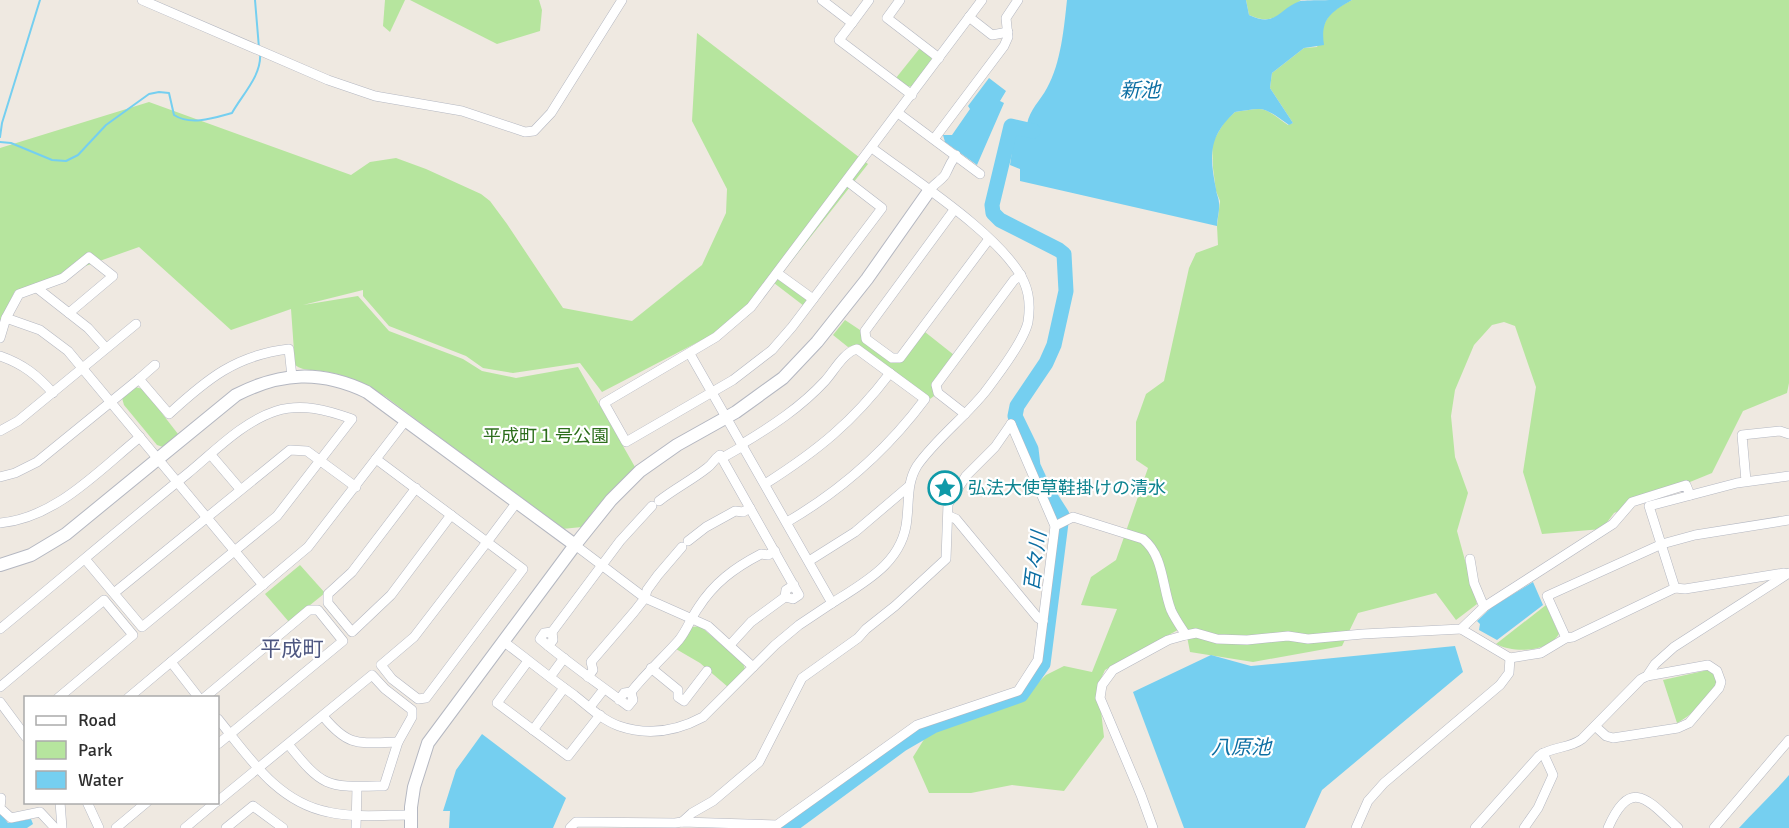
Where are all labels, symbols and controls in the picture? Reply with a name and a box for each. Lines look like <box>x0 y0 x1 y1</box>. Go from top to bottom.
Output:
water label: 新池 <box>1120 78 1162 103</box>
park label: 平成町１号公園 <box>483 425 609 447</box>
place icon: 弘法大使草鞋掛けの清水 <box>927 470 963 506</box>
place label: 弘法大使草鞋掛けの清水 <box>968 477 1166 499</box>
water label: 百々川 <box>1019 528 1052 592</box>
district label: 平成町 <box>261 636 324 662</box>
legend <box>24 696 219 804</box>
text: Road <box>78 709 117 731</box>
water label: 八原池 <box>1211 735 1273 760</box>
text: Park <box>78 739 113 761</box>
text: Water <box>78 769 124 791</box>

